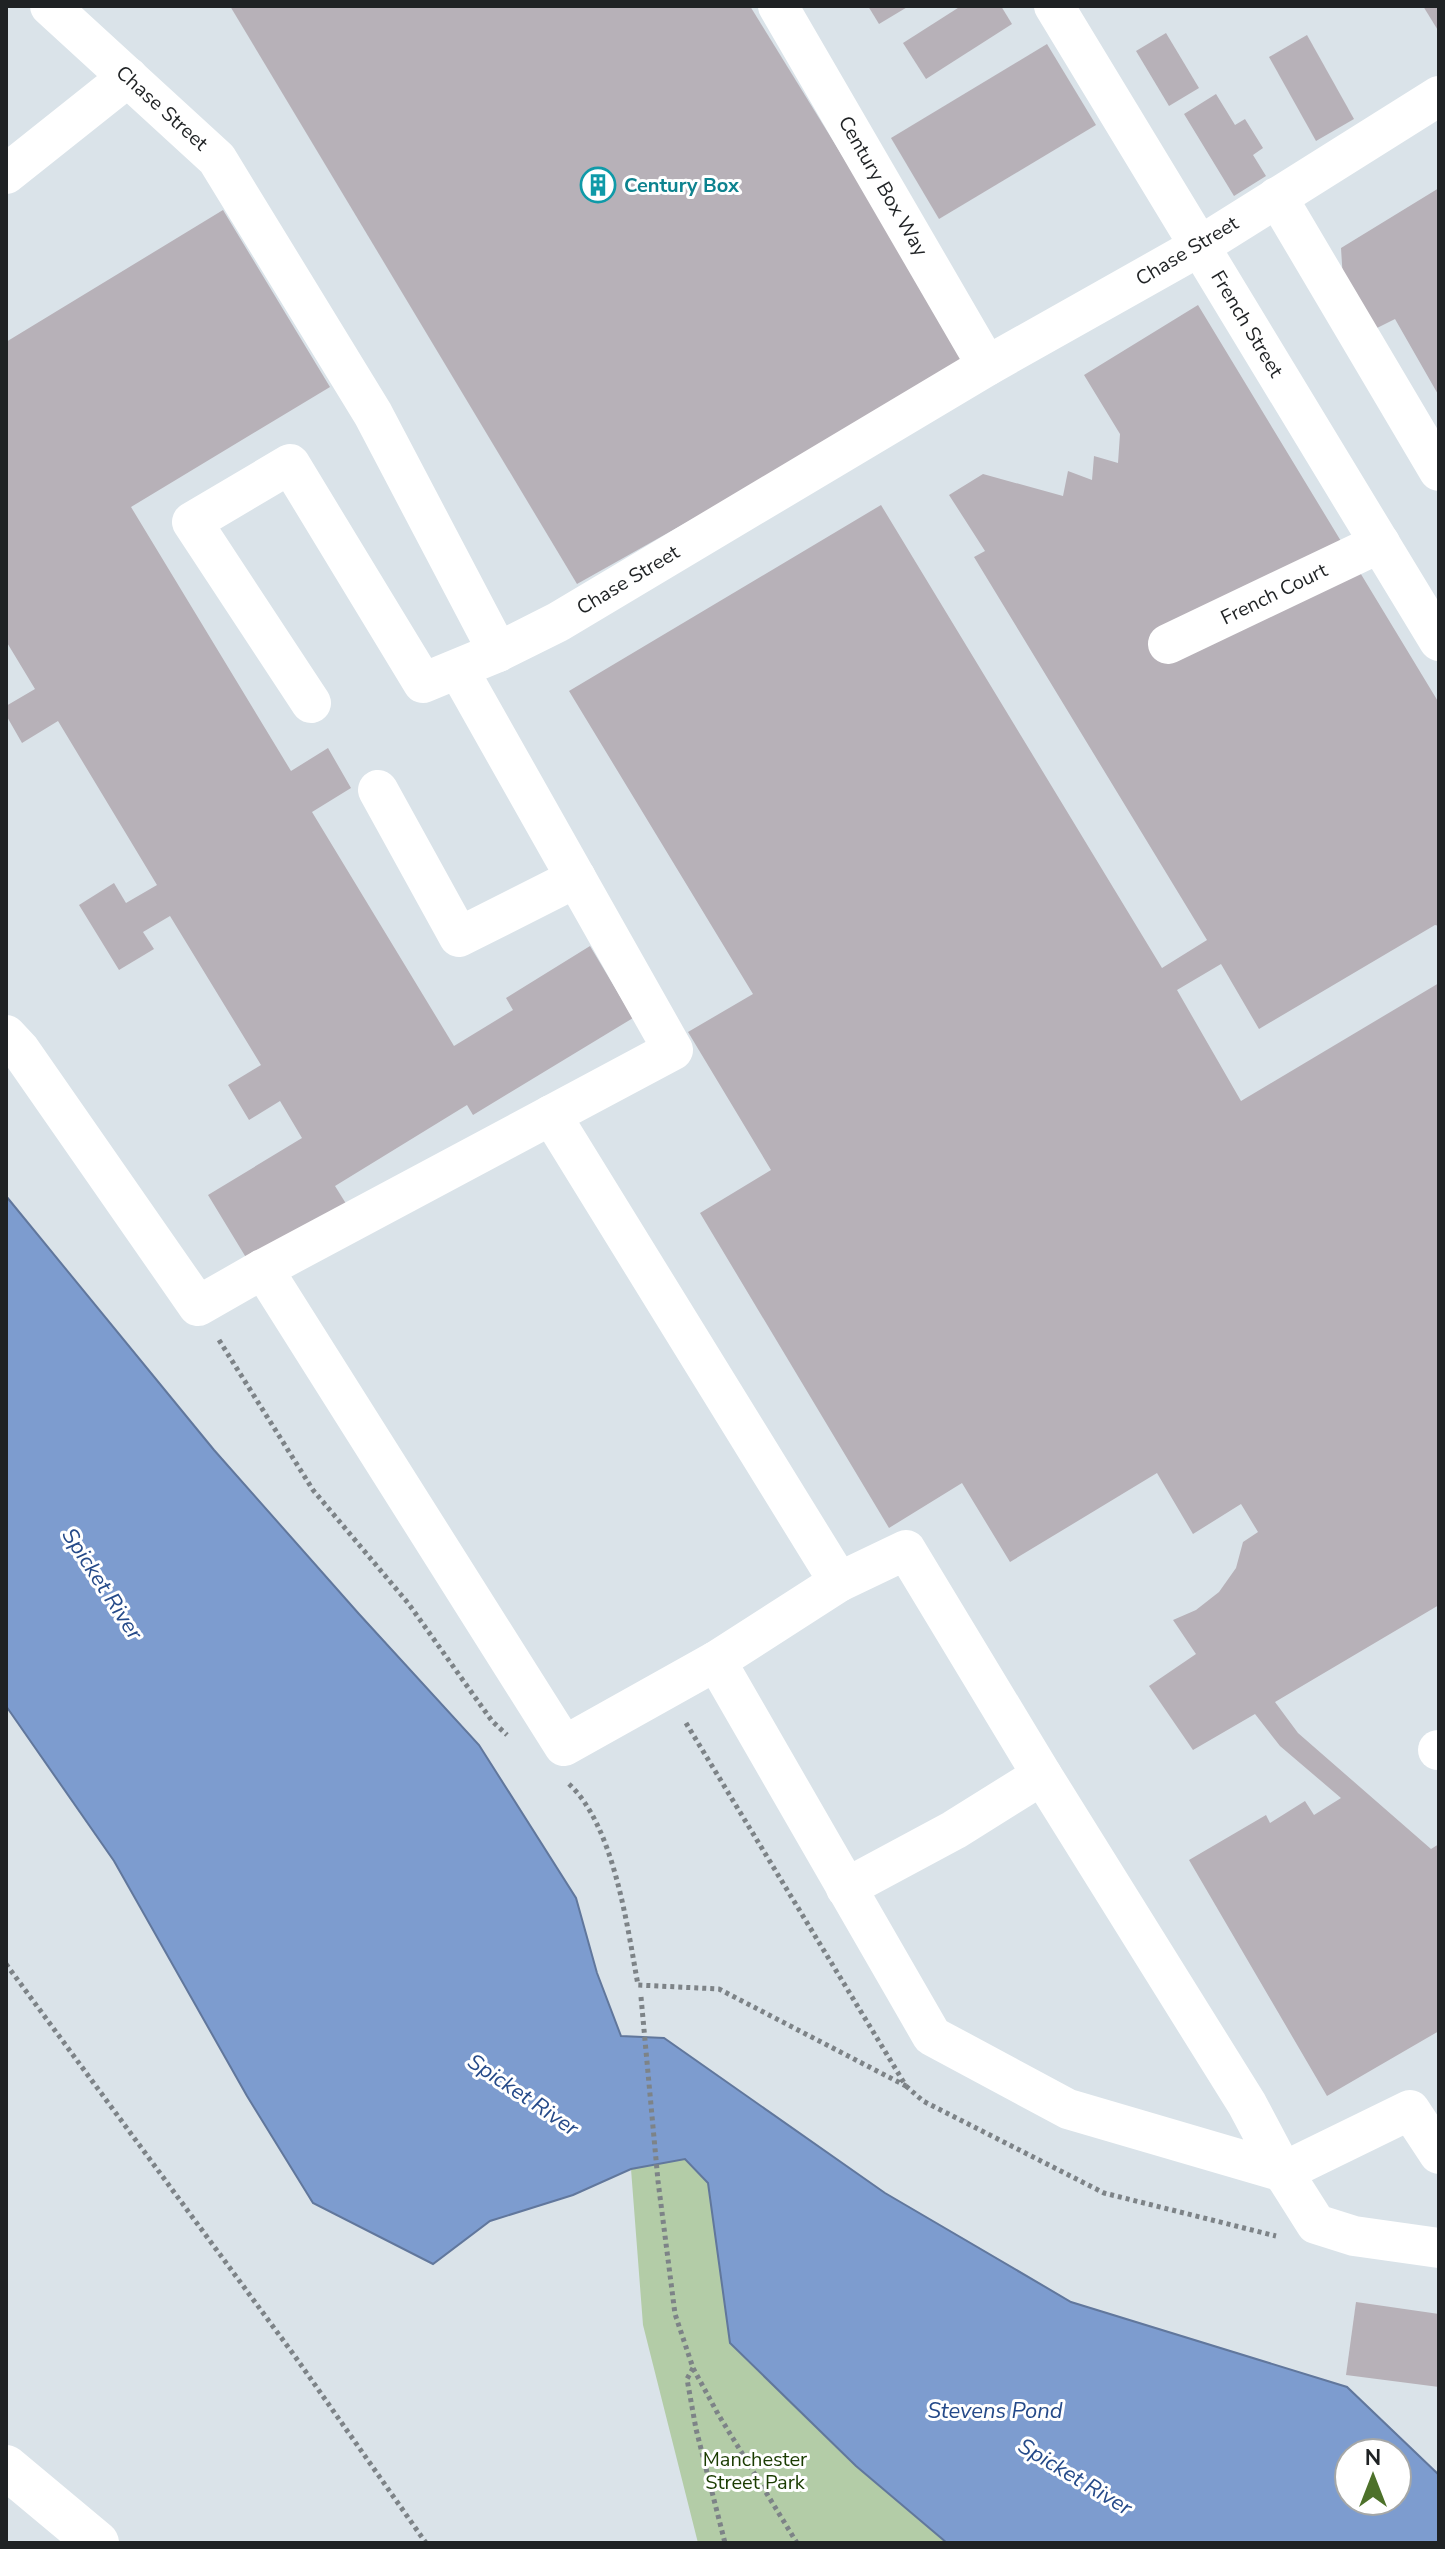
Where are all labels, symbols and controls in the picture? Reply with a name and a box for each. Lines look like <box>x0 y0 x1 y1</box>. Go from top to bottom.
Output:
street label: Chase Street <box>110 59 215 157</box>
street label: Century Box Way <box>832 111 935 262</box>
building icon: Century Box <box>579 166 617 204</box>
place label: Century Box <box>624 172 740 199</box>
street label: Chase Street <box>1131 209 1244 292</box>
street label: French Street <box>1204 266 1290 383</box>
street label: Chase Street <box>572 538 685 621</box>
street label: French Court <box>1216 556 1333 631</box>
water label: Spicket River <box>55 1522 150 1647</box>
water label: Spicket River <box>462 2047 585 2144</box>
water label: Stevens Pond <box>927 2396 1063 2426</box>
water label: Spicket River <box>1012 2431 1139 2523</box>
north arrow <box>1333 2437 1413 2517</box>
text: N <box>1365 2443 1381 2473</box>
park label: Manchester Street Park <box>703 2446 807 2496</box>

